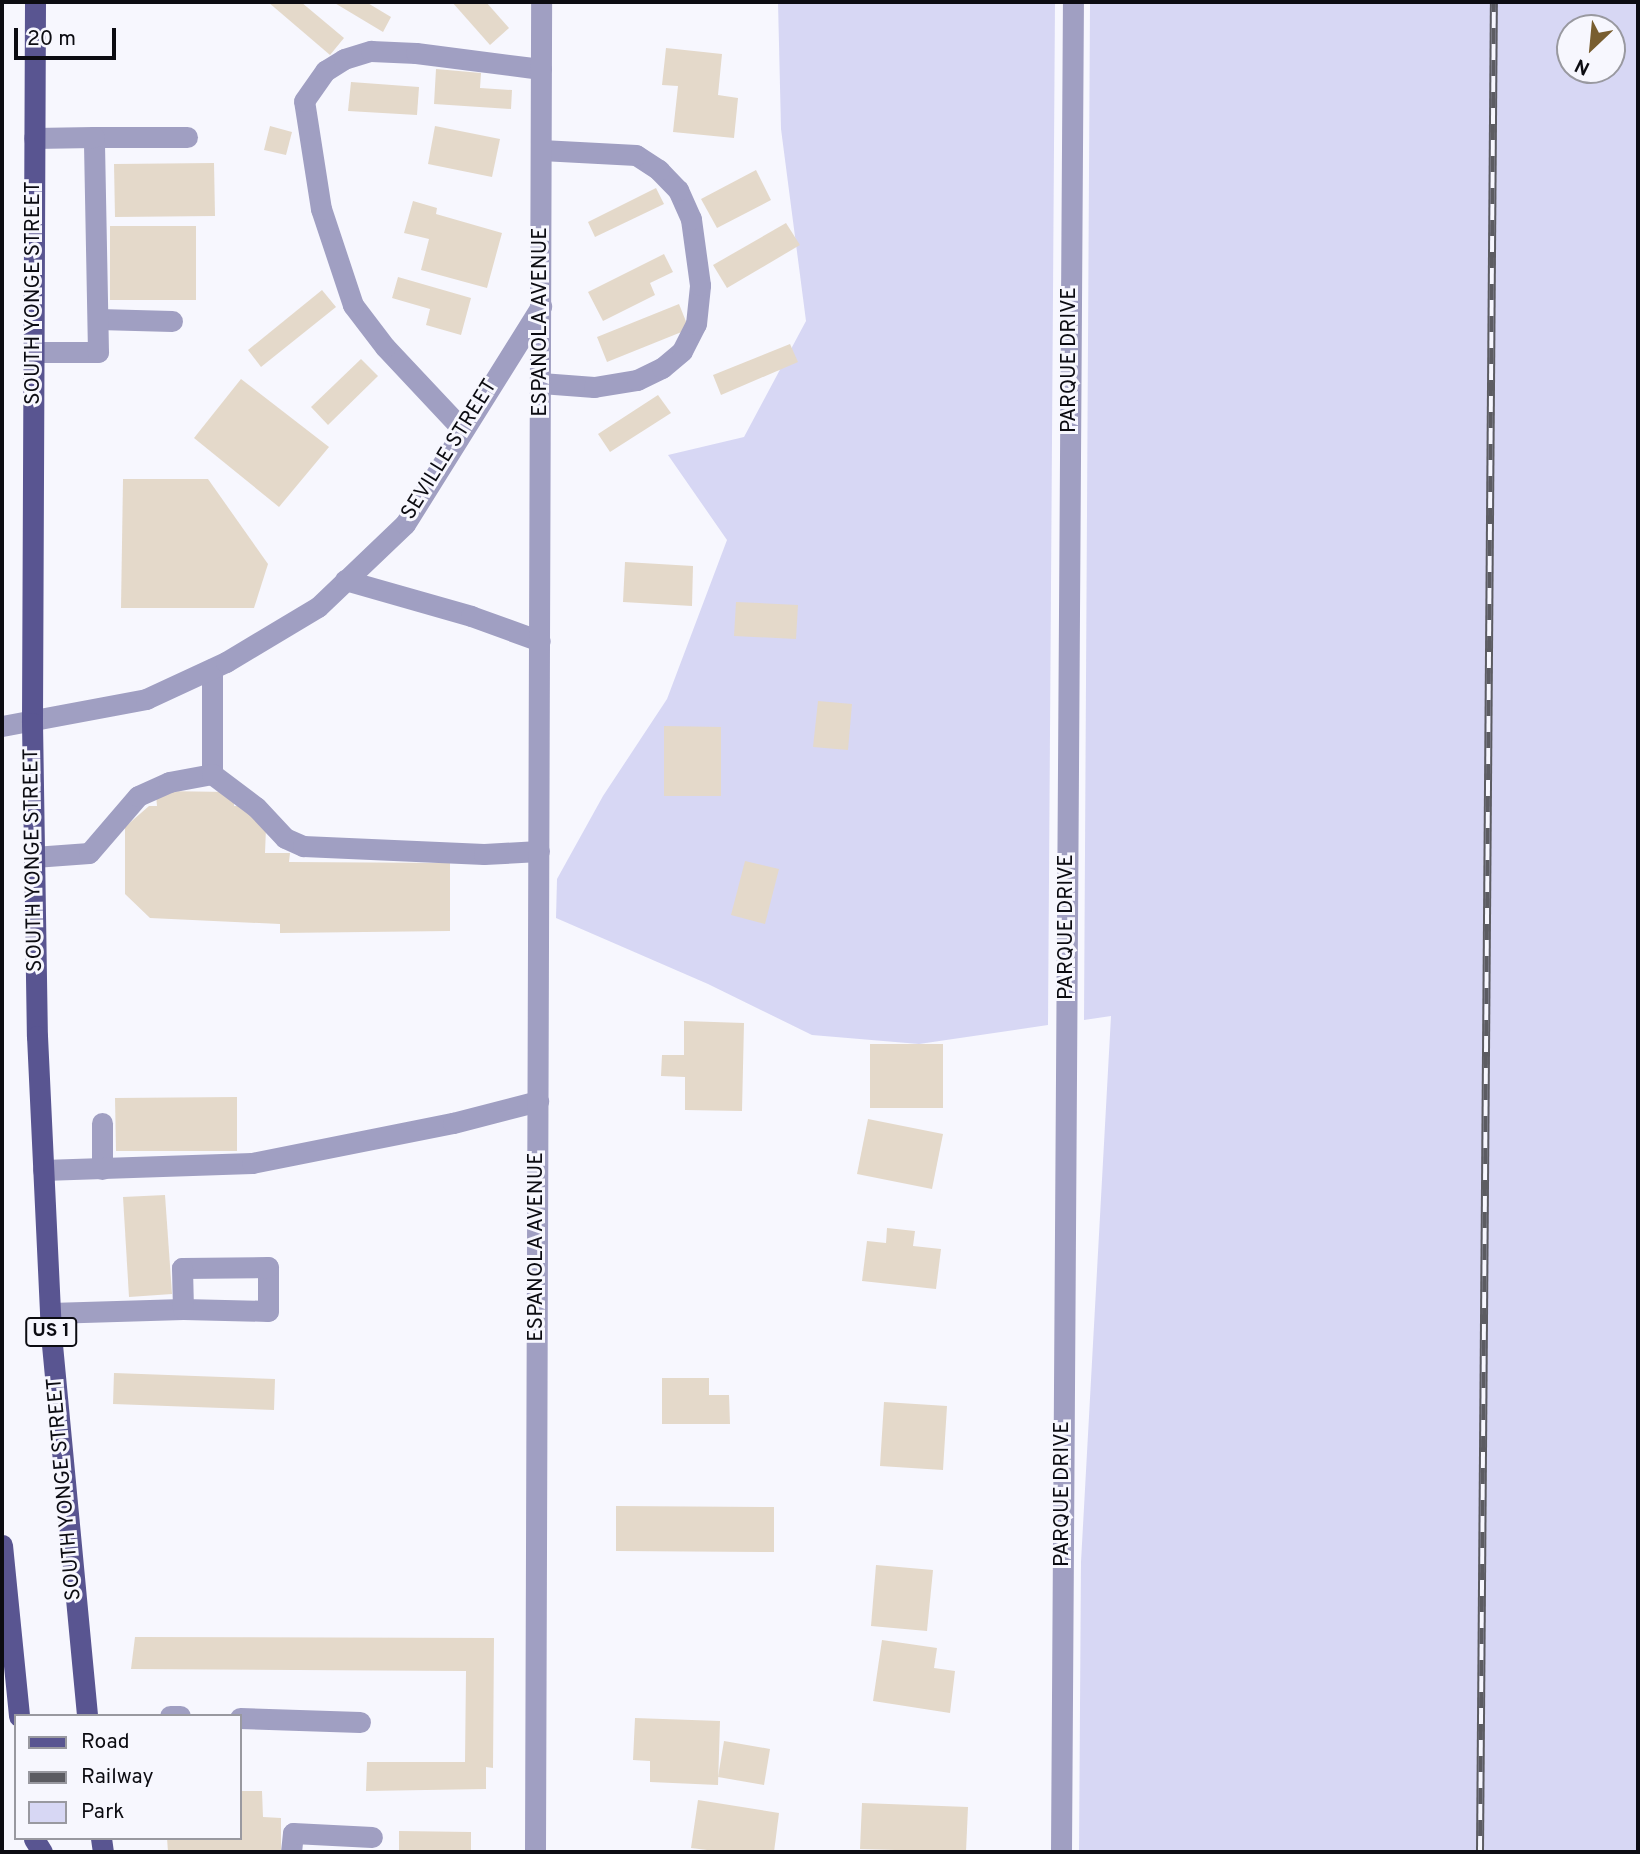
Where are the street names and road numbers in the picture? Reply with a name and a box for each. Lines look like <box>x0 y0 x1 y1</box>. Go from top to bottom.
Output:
street label: SOUTH YONGE STREET <box>21 181 47 405</box>
street label: ESPANOLA AVENUE <box>528 226 554 418</box>
street label: PARQUE DRIVE <box>1057 287 1083 433</box>
street label: SEVILLE STREET <box>397 375 503 525</box>
street label: SOUTH YONGE STREET <box>19 747 49 973</box>
street label: PARQUE DRIVE <box>1054 854 1080 1000</box>
street label: ESPANOLA AVENUE <box>524 1151 550 1343</box>
road number: US 1 <box>25 1316 77 1348</box>
street label: SOUTH YONGE STREET <box>43 1376 87 1602</box>
street label: PARQUE DRIVE <box>1050 1421 1076 1567</box>

